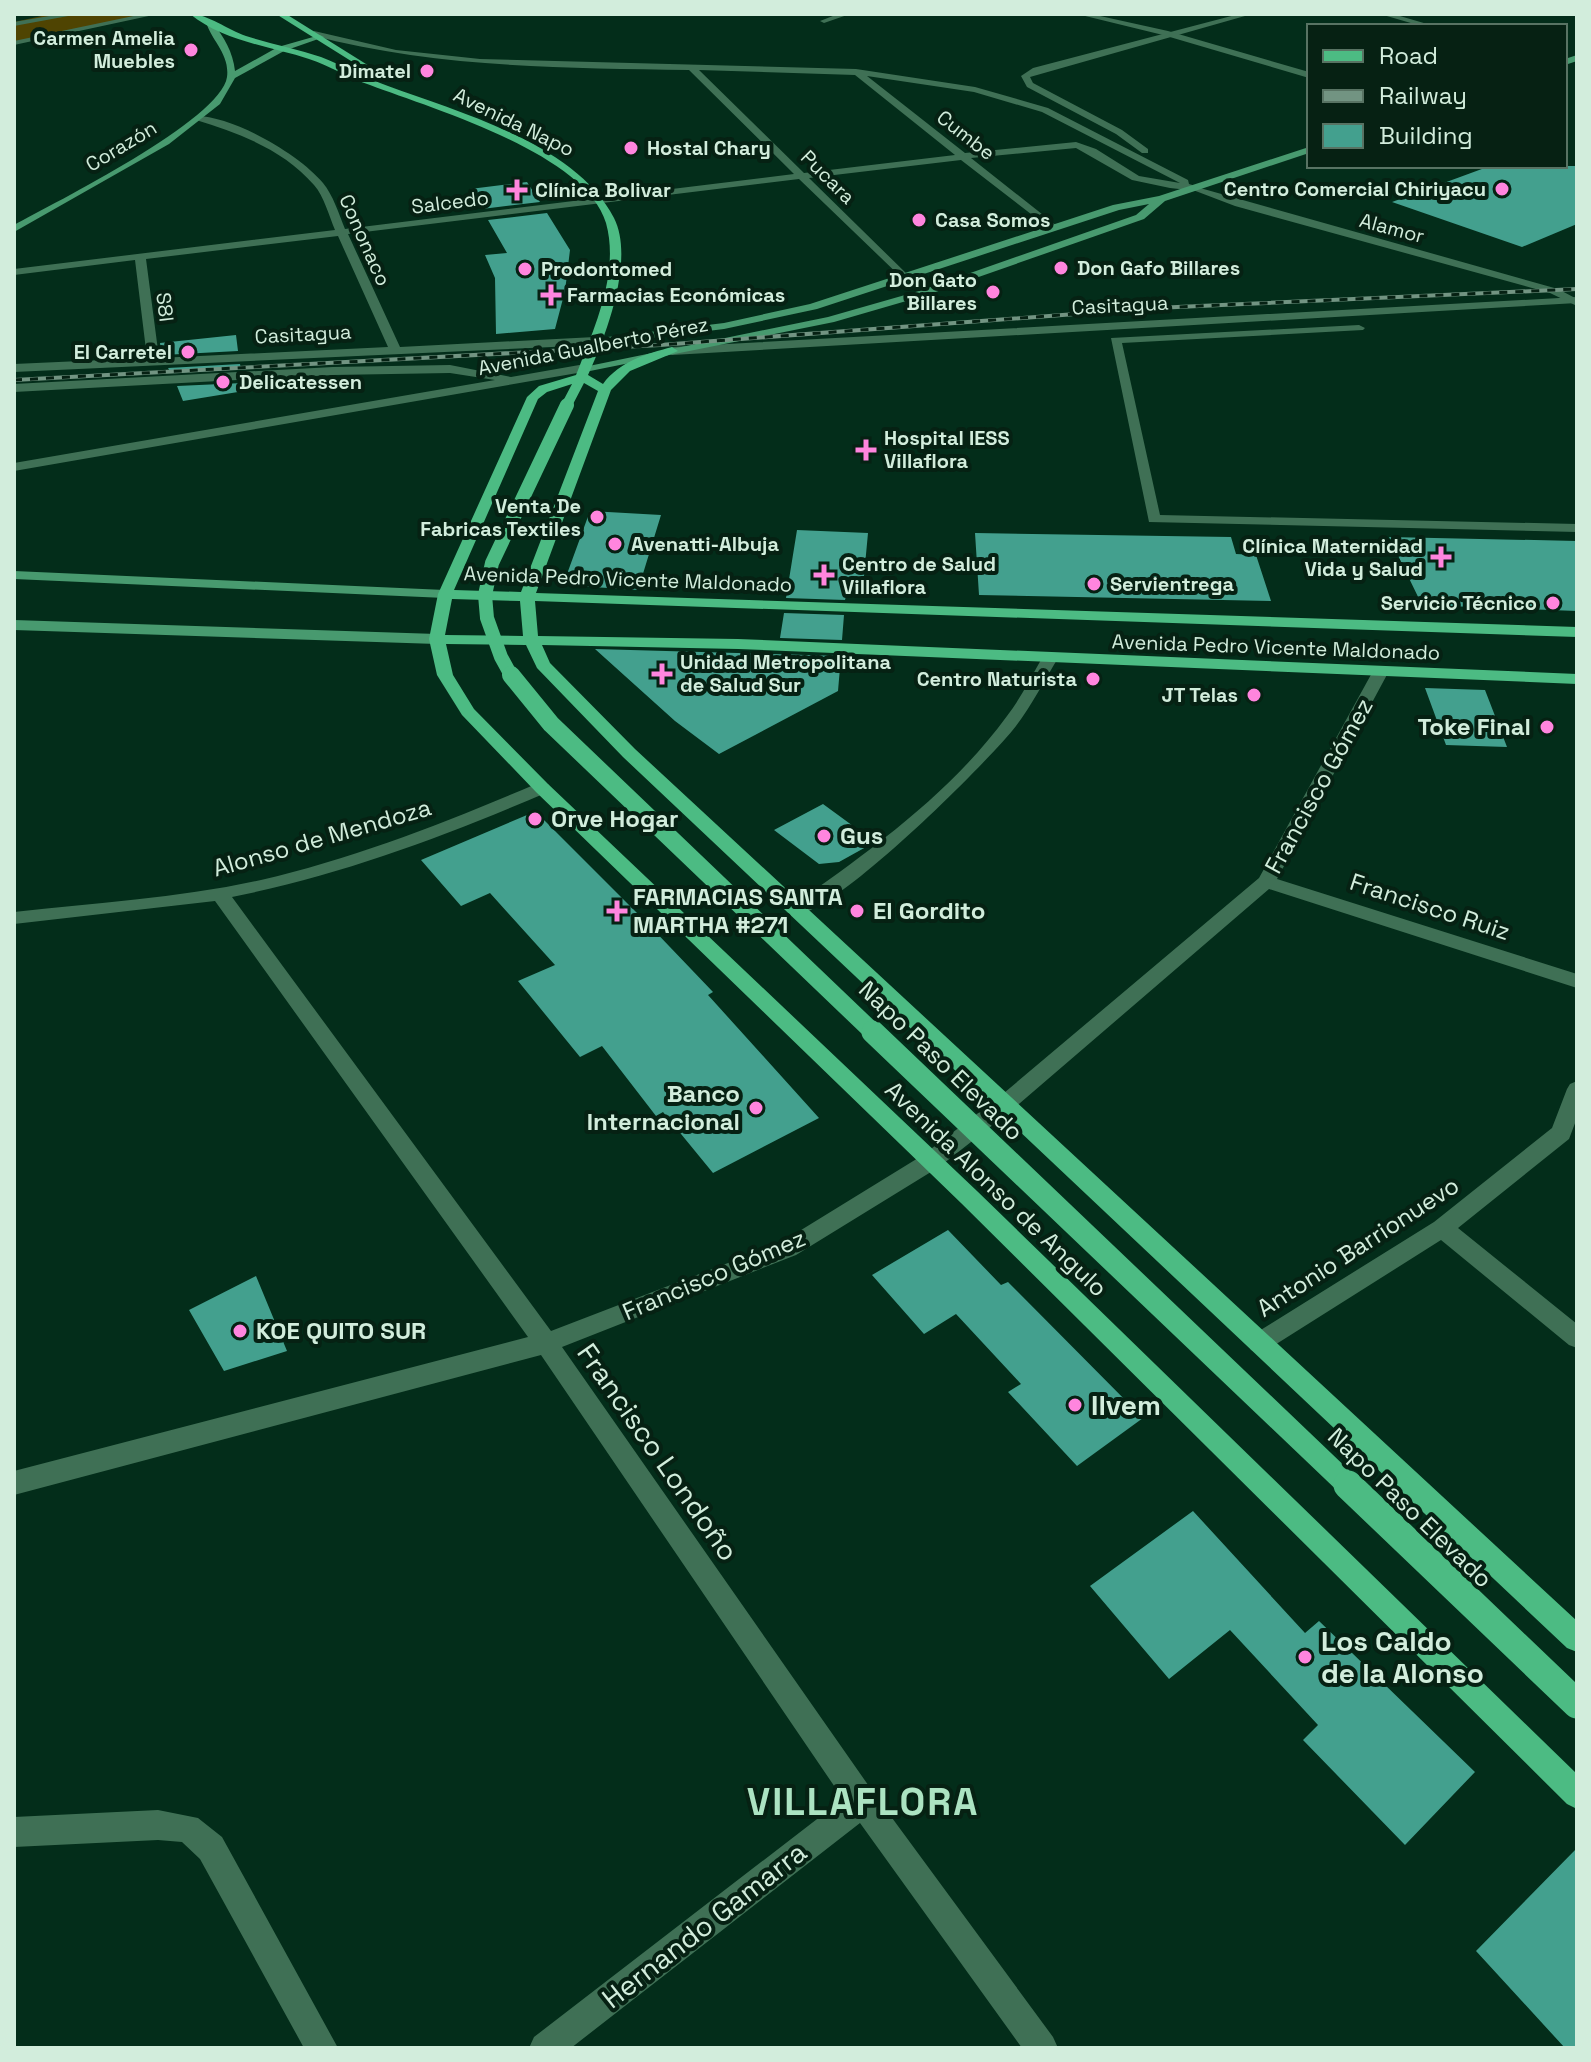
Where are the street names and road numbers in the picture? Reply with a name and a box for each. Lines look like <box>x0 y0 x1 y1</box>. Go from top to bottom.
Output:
street label: Avenida Napo <box>449 82 579 162</box>
street label: Cumbe <box>932 104 1000 166</box>
street label: Corazón <box>81 115 161 177</box>
street label: Pucara <box>795 144 861 210</box>
street label: Salcedo <box>410 184 490 220</box>
street label: Cononaco <box>333 190 397 290</box>
street label: Alamor <box>1357 207 1427 249</box>
street label: Casitagua <box>1071 289 1169 321</box>
street label: S8I <box>150 291 180 323</box>
street label: Avenida Gualberto Pérez <box>476 311 710 381</box>
street label: Casitagua <box>254 318 352 350</box>
street label: Avenida Pedro Vicente Maldonado <box>463 560 793 598</box>
street label: Avenida Pedro Vicente Maldonado <box>1111 628 1441 666</box>
street label: Francisco Gómez <box>1258 693 1380 879</box>
street label: Alonso de Mendoza <box>209 791 435 884</box>
street label: Francisco Ruiz <box>1346 866 1514 947</box>
street label: Napo Paso Elevado <box>852 974 1030 1147</box>
street label: Avenida Alonso de Angulo <box>879 1074 1114 1303</box>
street label: Antonio Barrionuevo <box>1251 1170 1465 1324</box>
street label: Francisco Gómez <box>618 1222 810 1327</box>
street label: Francisco Londoño <box>569 1336 747 1568</box>
street label: Napo Paso Elevado <box>1321 1421 1499 1594</box>
street label: Hernando Gamarra <box>594 1834 814 2016</box>

